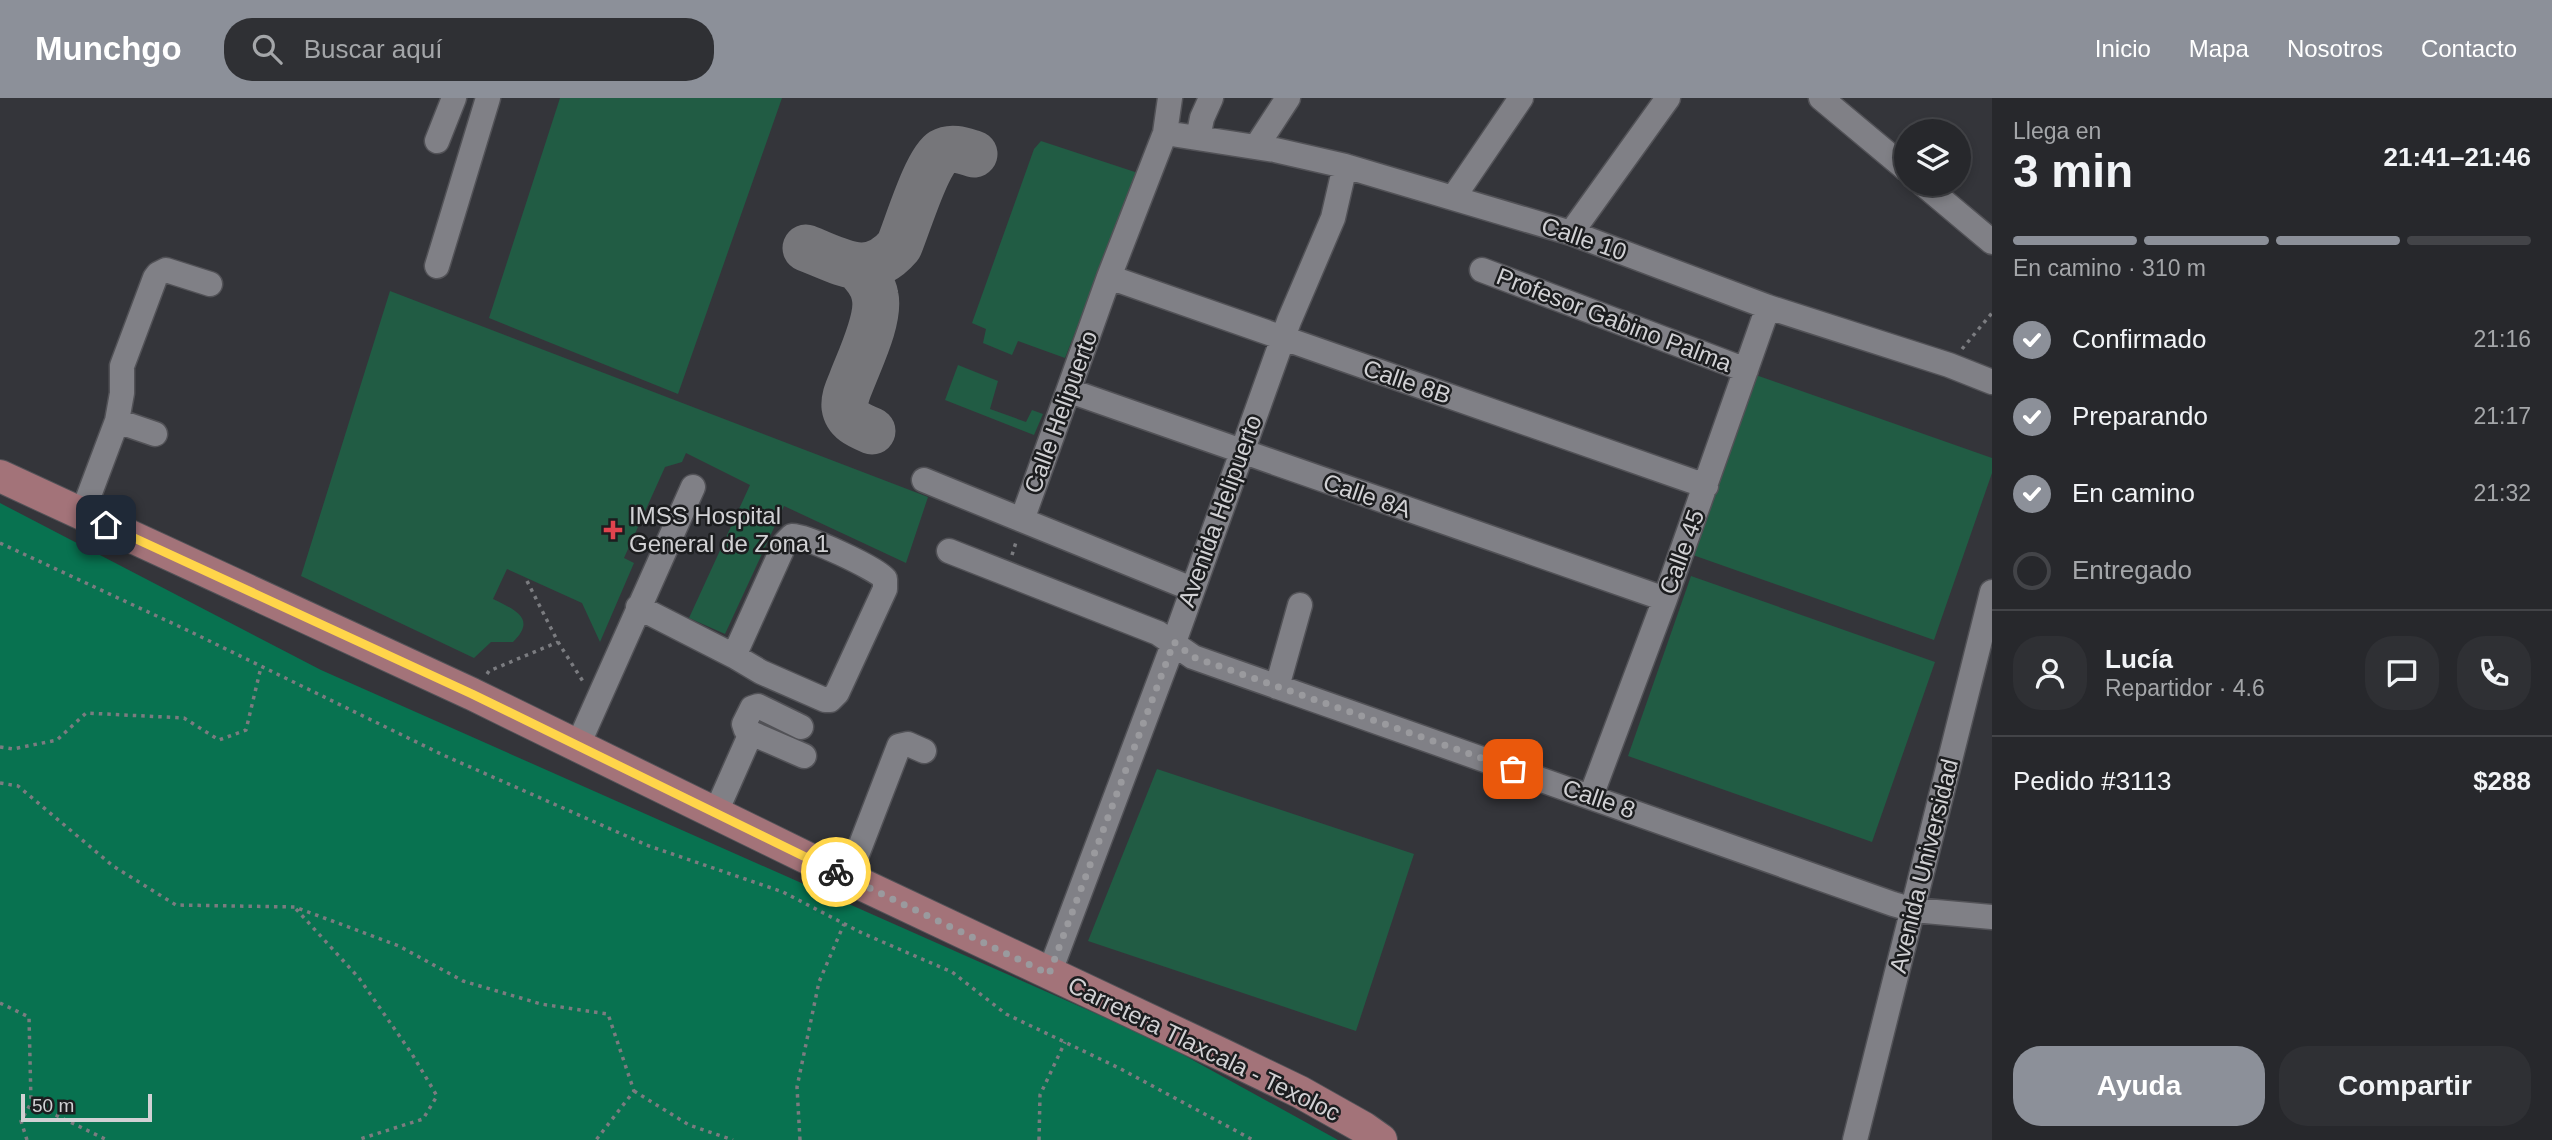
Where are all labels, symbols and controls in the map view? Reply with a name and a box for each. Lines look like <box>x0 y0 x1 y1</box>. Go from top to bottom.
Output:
search box <box>224 18 714 81</box>
text: Munchgo <box>35 30 182 67</box>
icon: search <box>248 30 286 68</box>
text: Buscar aquí <box>304 34 442 64</box>
text: Inicio <box>2095 35 2151 62</box>
text: Mapa <box>2189 35 2249 62</box>
text: Nosotros <box>2287 35 2383 62</box>
text: Contacto <box>2421 35 2517 62</box>
text: Llega en <box>2013 118 2101 144</box>
map controls <box>1894 119 1971 196</box>
button: layers <box>1894 119 1971 196</box>
text: 21:41–21:46 <box>2384 142 2531 172</box>
text: 3 min <box>2013 145 2133 197</box>
street label: Calle 10 <box>1538 211 1630 266</box>
text: En camino · 310 m <box>2013 255 2206 281</box>
street label: Profesor Gabino Palma <box>1493 262 1736 377</box>
icon: check <box>2013 321 2051 359</box>
text: Confirmado <box>2072 324 2206 354</box>
text: 21:16 <box>2473 326 2531 352</box>
street label: Calle Helipuerto <box>1019 327 1102 497</box>
street label: Calle 8B <box>1360 354 1454 409</box>
icon: check <box>2013 398 2051 436</box>
text: Preparando <box>2072 401 2208 431</box>
text: 21:17 <box>2473 403 2531 429</box>
street label: Avenida Helipuerto <box>1172 411 1267 611</box>
street label: Calle 8A <box>1320 468 1414 523</box>
icon: check <box>2013 475 2051 513</box>
text: En camino <box>2072 478 2195 508</box>
text: 21:32 <box>2473 480 2531 506</box>
pin <box>76 495 136 555</box>
place label: IMSS Hospital General de Zona 1 <box>629 502 829 557</box>
icon: home <box>87 506 125 544</box>
street label: Calle 45 <box>1654 506 1709 598</box>
marker: IMSS Hospital General de Zona 1 <box>603 520 623 540</box>
text: Entregado <box>2072 555 2192 585</box>
button: person <box>2013 636 2087 710</box>
button: chat <box>2365 636 2439 710</box>
button: phone <box>2457 636 2531 710</box>
text: Lucía <box>2105 644 2173 674</box>
text: Repartidor · 4.6 <box>2105 675 2265 701</box>
pin <box>1483 739 1543 799</box>
icon: bag <box>1494 750 1532 788</box>
street label: Avenida Universidad <box>1884 756 1963 976</box>
text: Pedido #3113 <box>2013 766 2172 796</box>
text: $288 <box>2473 766 2531 796</box>
street label: Calle 8 <box>1559 774 1639 823</box>
courier <box>801 837 871 907</box>
icon: bike <box>817 853 855 891</box>
street label: Carretera Tlaxcala - Texoloc <box>1064 971 1345 1126</box>
button: Ayuda <box>2013 1046 2265 1126</box>
button: Compartir <box>2279 1046 2531 1126</box>
scale bar <box>21 1091 152 1123</box>
text: 50 m <box>32 1095 74 1116</box>

